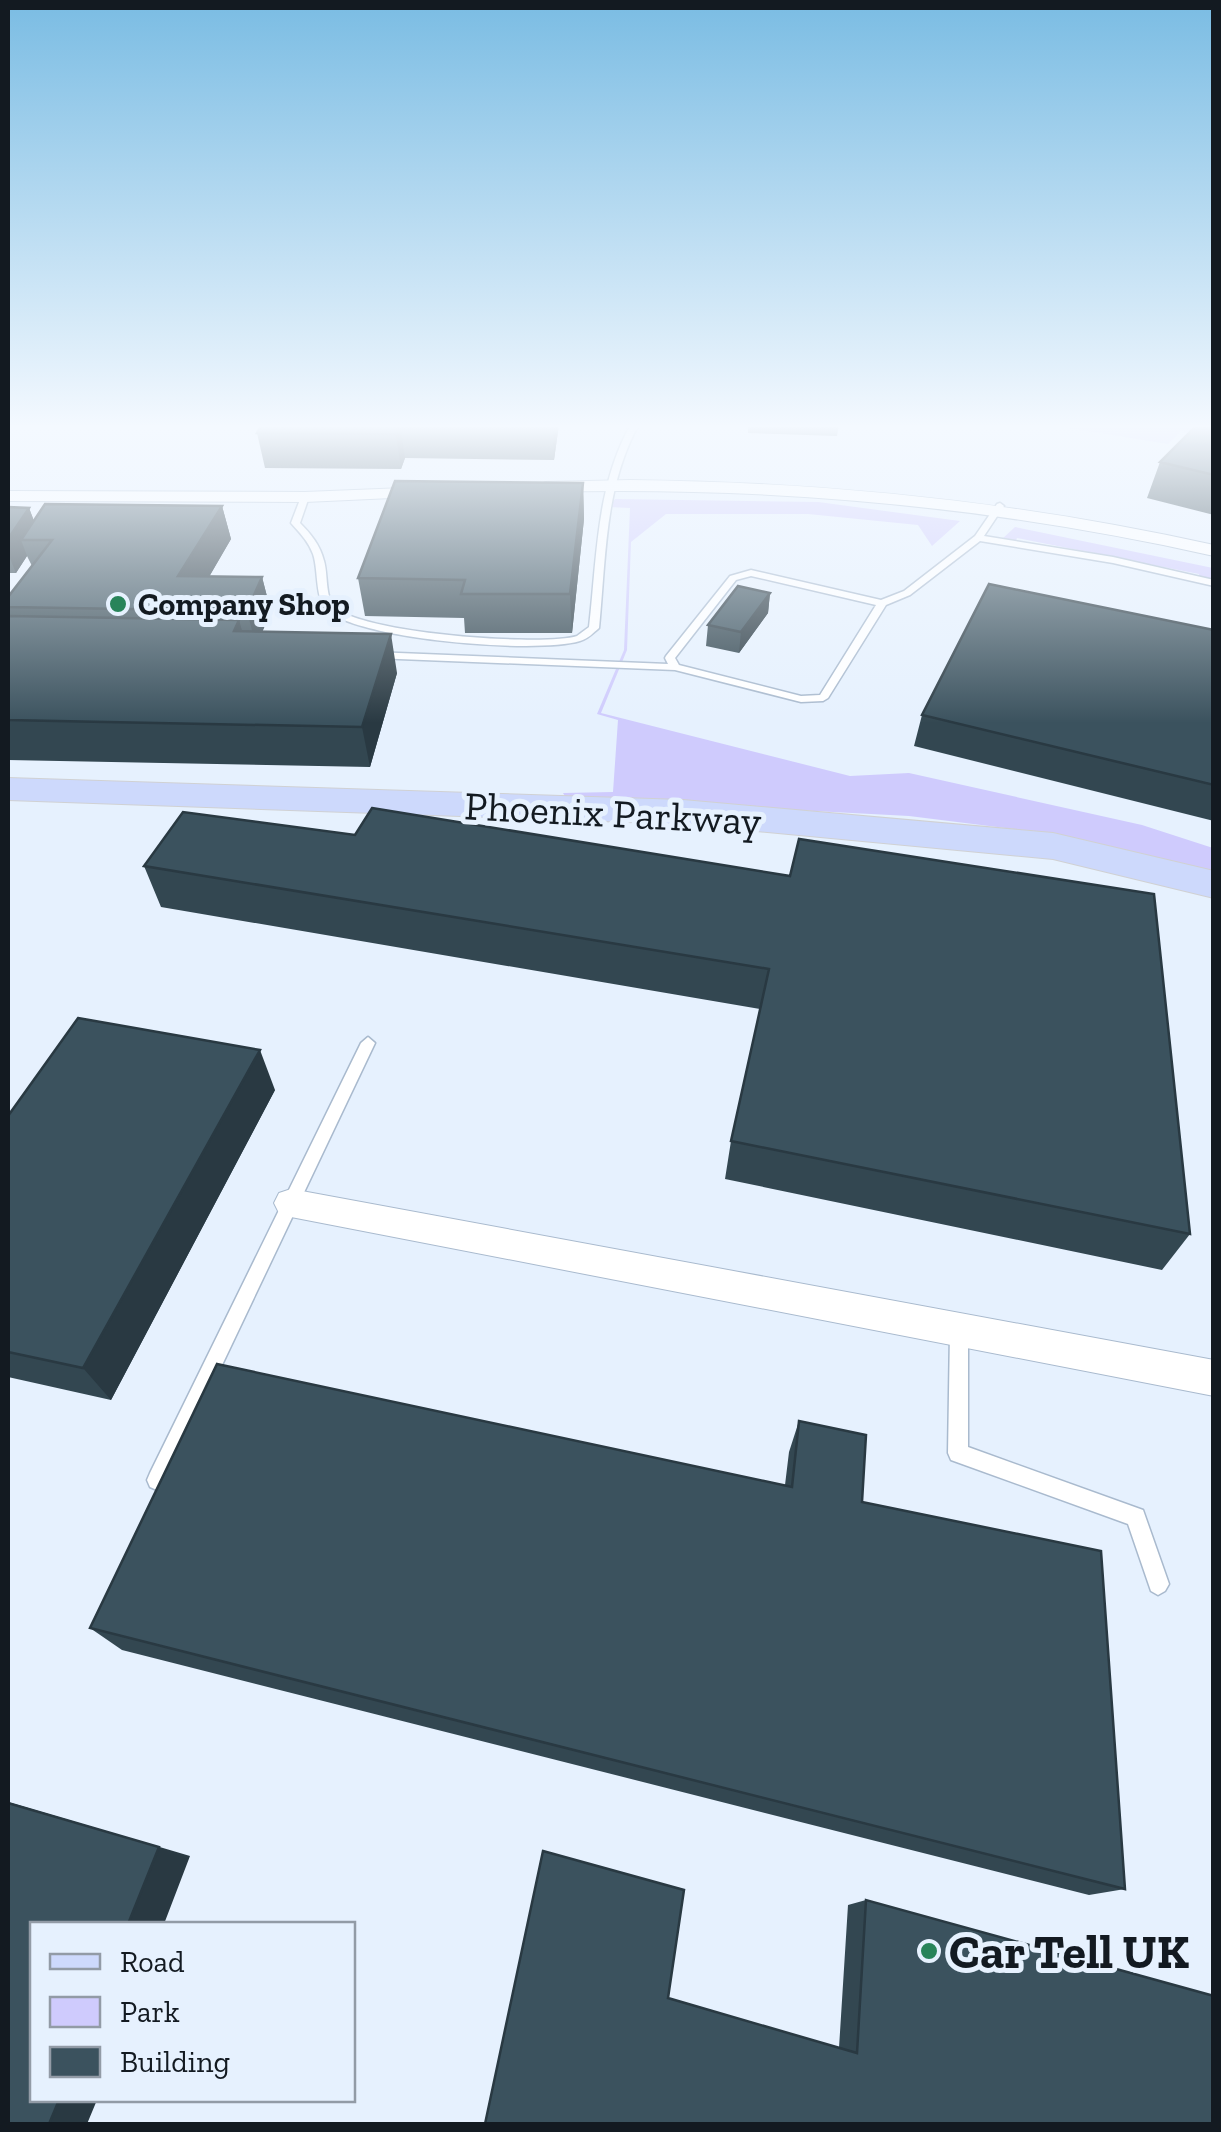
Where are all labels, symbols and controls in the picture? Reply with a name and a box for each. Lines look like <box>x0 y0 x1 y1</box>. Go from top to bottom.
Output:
place label: Company Shop <box>138 585 350 623</box>
marker: Company Shop <box>107 593 129 615</box>
street label: Phoenix Parkway <box>463 781 763 845</box>
legend <box>30 1922 355 2102</box>
place label: Car Tell UK <box>949 1923 1189 1980</box>
marker: Car Tell UK <box>918 1940 940 1962</box>
text: Road <box>120 1944 185 1980</box>
text: Park <box>120 1994 180 2030</box>
text: Building <box>120 2044 230 2080</box>

